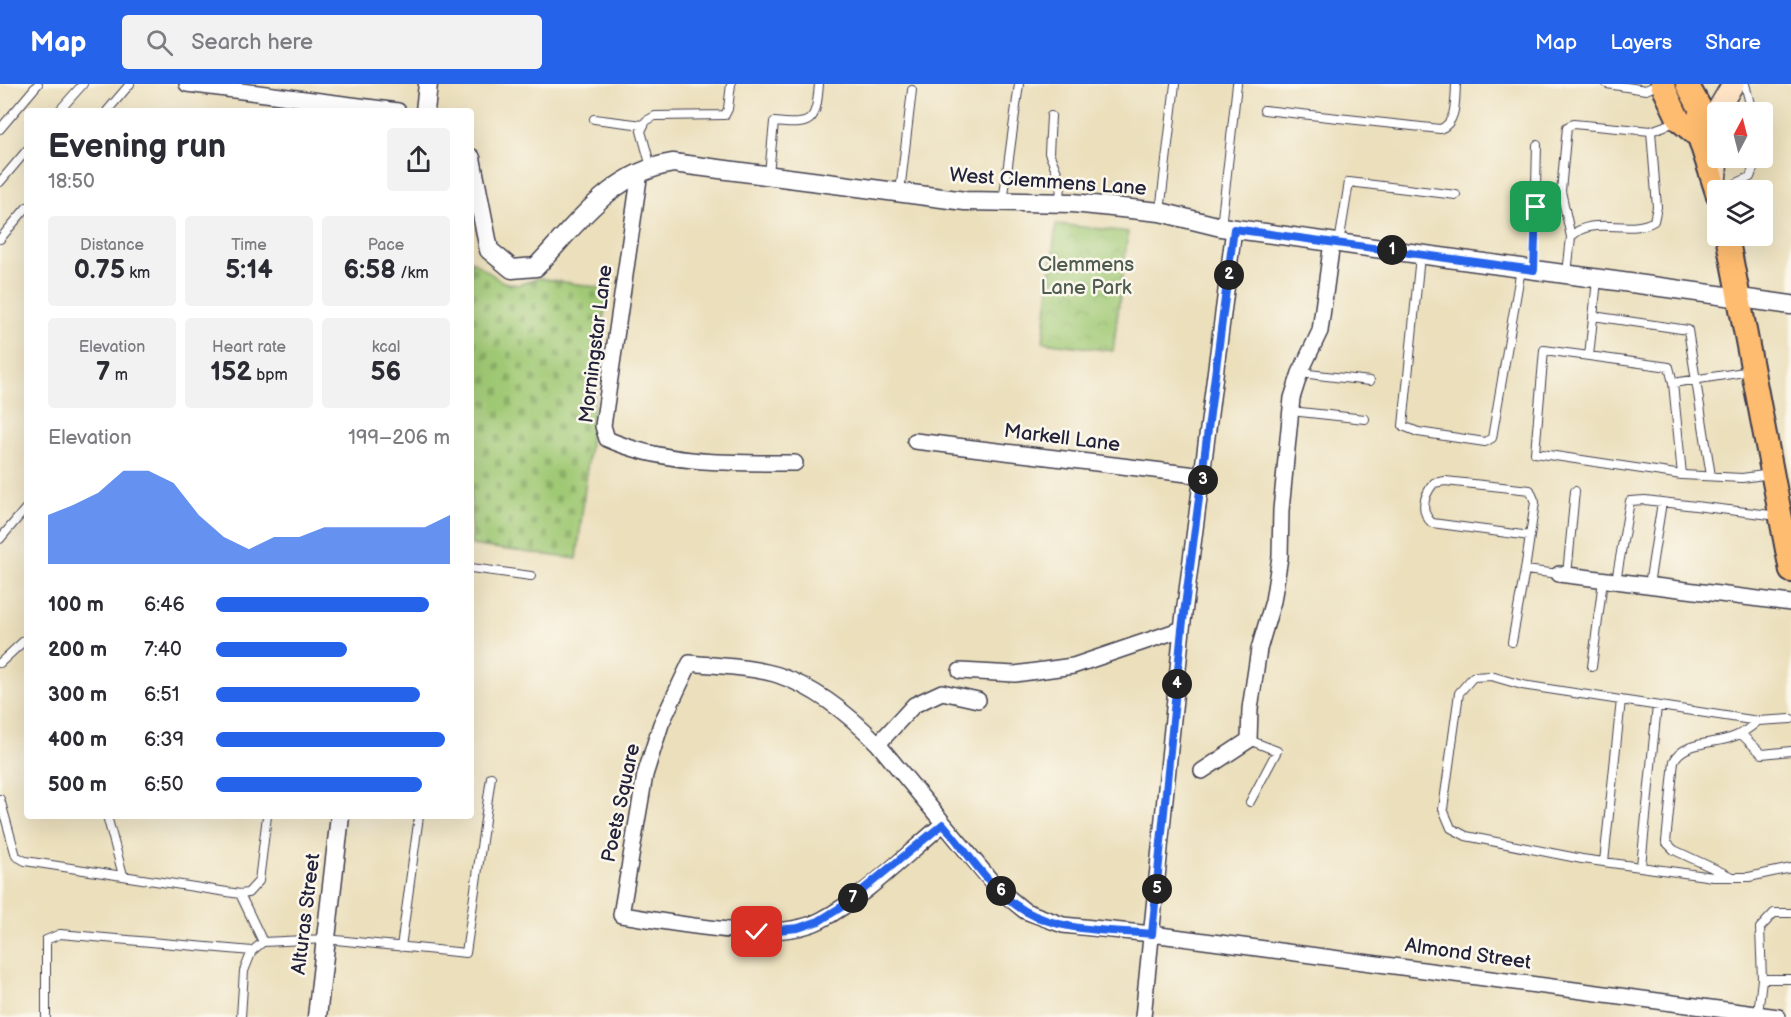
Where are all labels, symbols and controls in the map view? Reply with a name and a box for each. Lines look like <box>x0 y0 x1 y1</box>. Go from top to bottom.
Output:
search box <box>122 15 542 69</box>
text: Map <box>30 26 86 59</box>
icon: search <box>143 26 176 59</box>
text: Search here <box>191 29 313 56</box>
text: Map <box>1535 30 1577 55</box>
text: Layers <box>1610 30 1672 55</box>
text: Share <box>1705 30 1761 55</box>
north arrow <box>1707 102 1773 168</box>
map controls <box>1707 102 1773 246</box>
text: Evening run <box>48 127 226 167</box>
button: share <box>387 128 450 191</box>
street label: West Clemmens Lane <box>949 163 1148 201</box>
text: 18:50 <box>48 170 95 194</box>
button: layers <box>1707 180 1773 246</box>
pin <box>1510 181 1561 232</box>
icon: arrive <box>1519 190 1552 223</box>
pin: 1 <box>1377 235 1407 265</box>
text: Distance <box>80 236 144 255</box>
text: Time <box>231 236 267 255</box>
text: Pace <box>368 236 404 255</box>
text: 1 <box>1389 240 1395 259</box>
park label: Clemmens Lane Park <box>1038 253 1134 300</box>
text: 0.75 <box>74 255 125 286</box>
text: 5:14 <box>225 255 273 286</box>
text: 6:58 <box>343 255 396 286</box>
pin: 2 <box>1214 260 1244 290</box>
street label: Morningstar Lane <box>574 263 618 425</box>
text: km <box>125 264 150 283</box>
text: /km <box>396 264 429 283</box>
text: 2 <box>1224 265 1234 284</box>
text: Elevation <box>79 338 145 357</box>
text: Heart rate <box>212 338 286 357</box>
text: kcal <box>372 338 400 357</box>
text: 7 <box>96 357 110 388</box>
text: 152 <box>210 357 252 388</box>
text: 56 <box>371 357 401 388</box>
text: m <box>110 366 128 385</box>
text: bpm <box>252 366 288 385</box>
street label: Markell Lane <box>1003 419 1122 457</box>
text: Elevation <box>48 426 131 450</box>
text: 199–206 m <box>348 426 450 450</box>
pin: 3 <box>1188 465 1218 495</box>
text: 3 <box>1198 470 1208 489</box>
text: 100 m <box>48 593 104 617</box>
text: 6:46 <box>144 593 185 617</box>
text: 200 m <box>48 638 107 662</box>
text: 7:40 <box>144 638 182 662</box>
pin: 4 <box>1162 669 1192 699</box>
text: 4 <box>1172 674 1182 693</box>
text: 300 m <box>48 683 107 707</box>
text: 6:51 <box>144 683 179 707</box>
text: 400 m <box>48 728 107 752</box>
text: 6:39 <box>144 728 184 752</box>
street label: Poets Square <box>597 741 645 865</box>
text: 500 m <box>48 773 107 797</box>
text: 6:50 <box>144 773 183 797</box>
street label: Alturas Street <box>287 852 325 976</box>
pin: 5 <box>1142 874 1172 904</box>
pin: 6 <box>986 876 1016 906</box>
text: 5 <box>1152 879 1162 898</box>
text: 6 <box>996 881 1006 900</box>
pin: 7 <box>838 883 868 913</box>
text: 7 <box>849 888 857 907</box>
pin <box>731 906 782 957</box>
icon: check <box>740 915 773 948</box>
street label: Almond Street <box>1403 933 1533 975</box>

